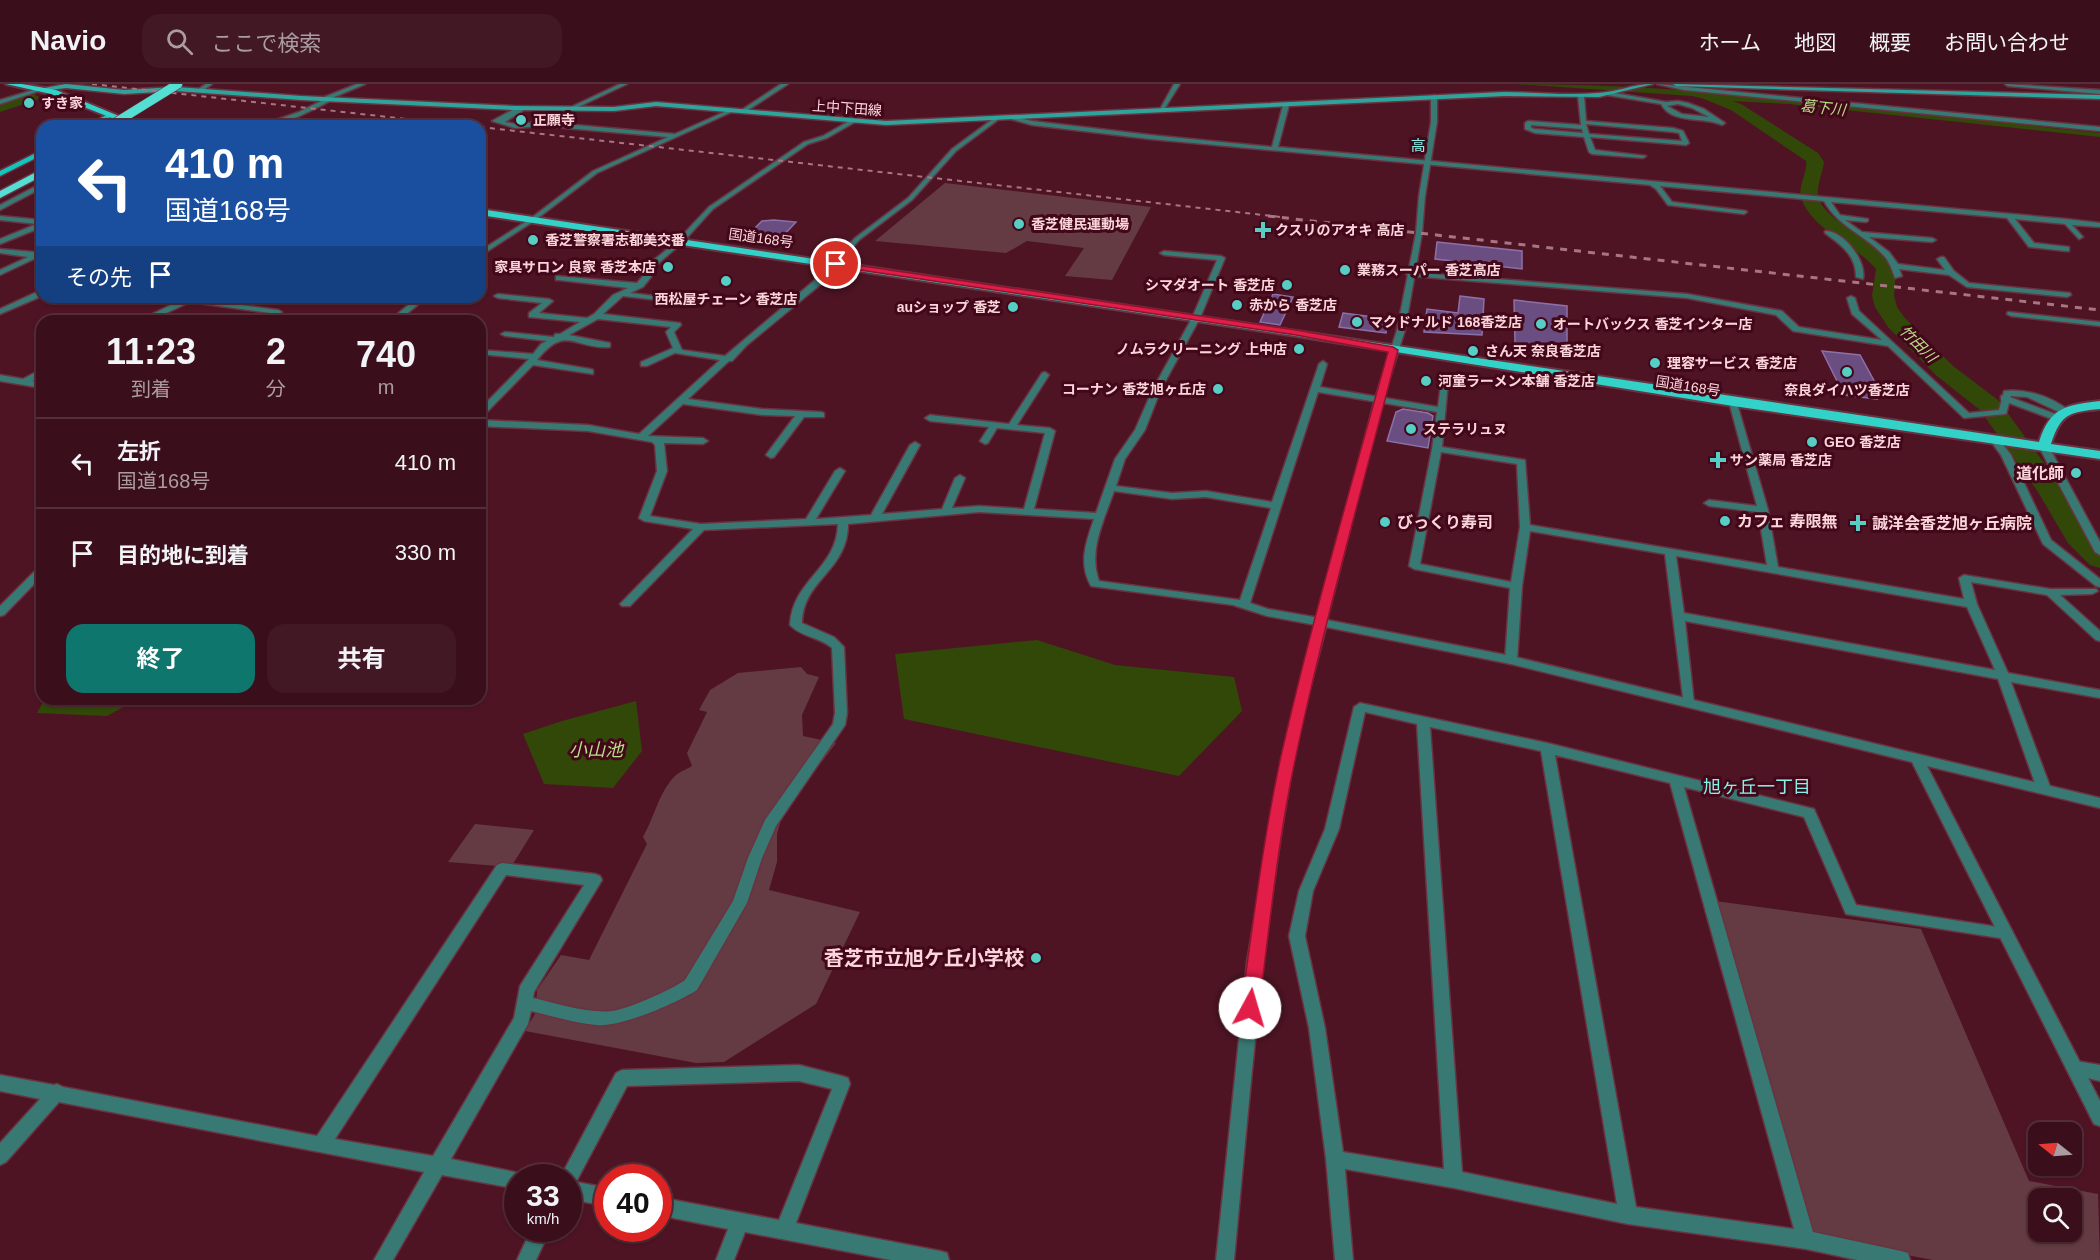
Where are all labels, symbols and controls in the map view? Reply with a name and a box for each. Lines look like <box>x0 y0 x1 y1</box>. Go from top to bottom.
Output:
search box <box>142 14 562 68</box>
text: Navio <box>30 25 106 56</box>
icon: search <box>163 25 196 58</box>
text: ここで検索 <box>211 31 321 56</box>
text: ホーム <box>1699 31 1761 54</box>
text: 地図 <box>1794 31 1836 54</box>
text: 概要 <box>1869 31 1911 54</box>
text: お問い合わせ <box>1944 31 2070 54</box>
place label: すき家 <box>41 95 83 111</box>
marker: すき家 <box>22 96 36 110</box>
water label: 葛下川 <box>1800 97 1848 119</box>
street label: 上中下田線 <box>812 98 882 118</box>
place label: 正願寺 <box>533 112 575 128</box>
marker: 正願寺 <box>514 113 528 127</box>
district label: 高 <box>1410 137 1426 154</box>
text: 410 m <box>165 140 284 187</box>
icon: left <box>66 144 144 222</box>
text: 国道168号 <box>165 196 291 226</box>
place label: 香芝健民運動場 <box>1031 216 1129 232</box>
marker: 香芝健民運動場 <box>1012 217 1026 231</box>
place label: クスリのアオキ 高店 <box>1275 222 1404 238</box>
marker: クスリのアオキ 高店 <box>1256 223 1270 237</box>
street label: 国道168号 <box>728 226 794 250</box>
place label: 香芝警察署志都美交番 <box>545 232 685 248</box>
marker: 香芝警察署志都美交番 <box>526 233 540 247</box>
pin <box>810 238 861 289</box>
icon: arrive <box>819 247 852 280</box>
icon: arrive <box>144 258 177 291</box>
place label: 家具サロン 良家 香芝本店 <box>494 259 656 275</box>
marker: 家具サロン 良家 香芝本店 <box>661 260 675 274</box>
place label: 業務スーパー 香芝高店 <box>1357 262 1501 278</box>
marker: 業務スーパー 香芝高店 <box>1338 263 1352 277</box>
text: その先 <box>66 265 132 290</box>
marker: 西松屋チェーン 香芝店 <box>719 274 733 288</box>
place label: シマダオート 香芝店 <box>1145 277 1275 293</box>
marker: シマダオート 香芝店 <box>1280 278 1294 292</box>
place label: 西松屋チェーン 香芝店 <box>654 291 798 307</box>
place label: 赤から 香芝店 <box>1249 297 1337 313</box>
marker: 赤から 香芝店 <box>1230 298 1244 312</box>
place label: auショップ 香芝 <box>897 299 1001 315</box>
marker: auショップ 香芝 <box>1006 300 1020 314</box>
place label: マクドナルド 168香芝店 <box>1369 314 1522 330</box>
marker: マクドナルド 168香芝店 <box>1350 315 1364 329</box>
place label: オートバックス 香芝インター店 <box>1553 316 1752 332</box>
marker: オートバックス 香芝インター店 <box>1534 317 1548 331</box>
water label: 竹田川 <box>1896 322 1942 367</box>
text: 11:23 <box>106 331 196 372</box>
text: 2 <box>266 331 286 372</box>
text: 740 <box>356 334 416 375</box>
place label: ノムラクリーニング 上中店 <box>1116 341 1287 357</box>
marker: ノムラクリーニング 上中店 <box>1292 342 1306 356</box>
place label: さん天 奈良香芝店 <box>1485 343 1601 359</box>
marker: さん天 奈良香芝店 <box>1466 344 1480 358</box>
place label: 理容サービス 香芝店 <box>1667 355 1797 371</box>
marker: 理容サービス 香芝店 <box>1648 356 1662 370</box>
marker: 奈良ダイハツ香芝店 <box>1840 365 1854 379</box>
place label: 河童ラーメン本舗 香芝店 <box>1438 373 1595 389</box>
street label: 国道168号 <box>1654 373 1722 399</box>
marker: 河童ラーメン本舗 香芝店 <box>1419 374 1433 388</box>
text: m <box>378 376 394 398</box>
text: 到着 <box>131 378 171 400</box>
text: 分 <box>266 378 286 400</box>
place label: コーナン 香芝旭ヶ丘店 <box>1062 381 1206 397</box>
marker: コーナン 香芝旭ヶ丘店 <box>1211 382 1225 396</box>
place label: 奈良ダイハツ香芝店 <box>1784 382 1910 398</box>
place label: ステラリュヌ <box>1423 421 1507 437</box>
marker: ステラリュヌ <box>1404 422 1418 436</box>
place label: GEO 香芝店 <box>1824 434 1901 450</box>
marker: GEO 香芝店 <box>1805 435 1819 449</box>
text: 左折 <box>117 439 161 464</box>
icon: left <box>66 447 99 480</box>
text: 410 m <box>395 450 456 475</box>
place label: サン薬局 香芝店 <box>1730 452 1832 468</box>
marker: サン薬局 香芝店 <box>1711 453 1725 467</box>
place label: 道化師 <box>2016 465 2064 482</box>
marker: 道化師 <box>2069 466 2083 480</box>
text: 国道168号 <box>117 470 210 492</box>
place label: カフェ 寿限無 <box>1737 513 1837 530</box>
place label: びっくり寿司 <box>1397 514 1493 531</box>
marker: カフェ 寿限無 <box>1718 514 1732 528</box>
marker: 誠洋会香芝旭ヶ丘病院 <box>1849 514 1867 532</box>
marker: びっくり寿司 <box>1378 515 1392 529</box>
place label: 誠洋会香芝旭ヶ丘病院 <box>1872 515 2032 532</box>
icon: arrive <box>66 537 99 570</box>
text: 330 m <box>395 540 456 565</box>
text: 目的地に到着 <box>117 543 249 568</box>
button: 終了 <box>66 624 255 693</box>
button: 共有 <box>267 624 456 693</box>
water label: 小山池 <box>569 740 625 760</box>
district label: 旭ヶ丘一丁目 <box>1703 777 1811 797</box>
place label: 香芝市立旭ケ丘小学校 <box>824 947 1024 969</box>
marker: 香芝市立旭ケ丘小学校 <box>1029 951 1043 965</box>
position arrow <box>1218 976 1282 1040</box>
north arrow <box>2028 1122 2082 1176</box>
map controls <box>2028 1122 2082 1242</box>
speed limit sign: 40 <box>594 1164 672 1242</box>
text: 33 <box>526 1179 560 1212</box>
button: search <box>2028 1188 2082 1242</box>
text: km/h <box>527 1210 559 1227</box>

